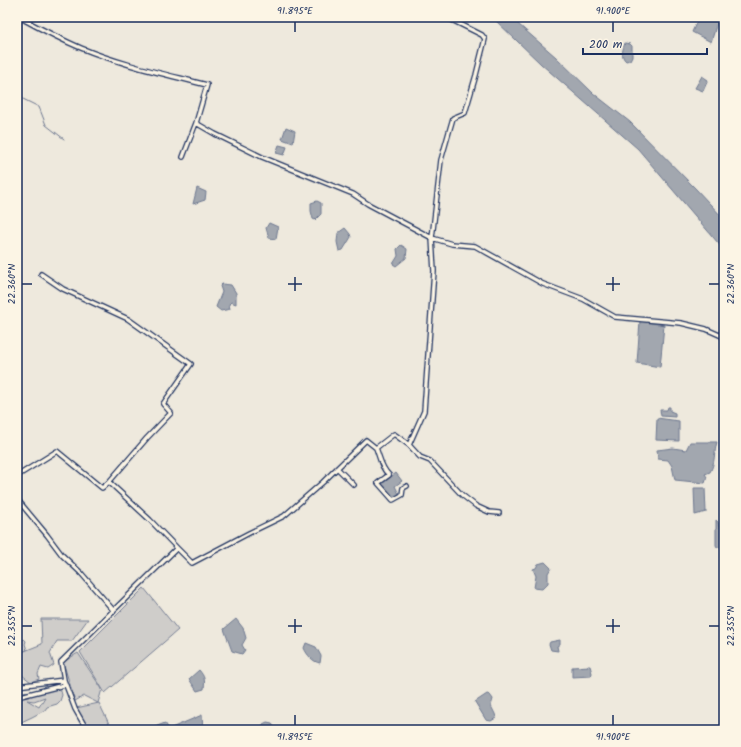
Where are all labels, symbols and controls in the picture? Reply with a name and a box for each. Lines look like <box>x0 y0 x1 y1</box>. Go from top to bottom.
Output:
text: 91.895°E <box>277 3 314 19</box>
text: 91.900°E <box>596 3 631 19</box>
scale bar <box>583 30 707 56</box>
text: 200 m <box>589 35 623 54</box>
text: 22.360°N <box>4 264 20 304</box>
text: 22.360°N <box>723 264 739 304</box>
text: 22.355°N <box>4 605 20 646</box>
text: 22.355°N <box>723 605 739 646</box>
text: 91.895°E <box>277 729 314 745</box>
text: 91.900°E <box>596 729 631 745</box>

